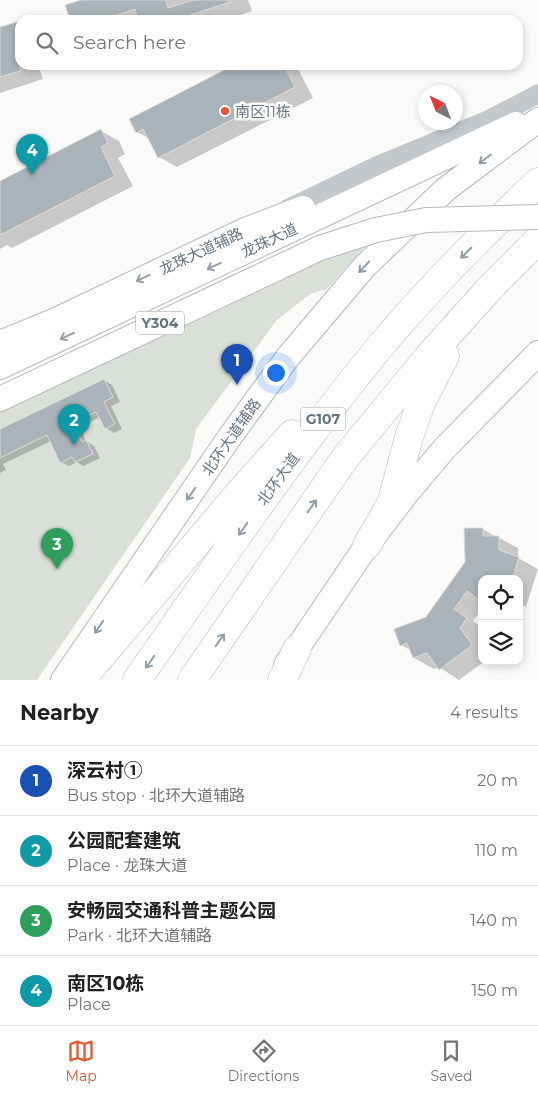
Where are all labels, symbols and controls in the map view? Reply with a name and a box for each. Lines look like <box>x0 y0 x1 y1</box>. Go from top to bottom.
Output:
search box <box>15 15 523 70</box>
icon: search <box>33 29 61 57</box>
text: Search here <box>73 31 186 54</box>
north arrow <box>418 85 463 130</box>
place label: 南区11栋 <box>235 102 291 121</box>
marker: 南区11栋 <box>219 105 231 117</box>
pin: 4 <box>16 134 48 175</box>
one-way arrow <box>479 154 492 165</box>
street label: 龙珠大道 <box>238 219 300 261</box>
street label: 龙珠大道辅路 <box>156 223 246 279</box>
one-way arrow <box>460 247 472 260</box>
one-way arrow <box>206 261 221 271</box>
one-way arrow <box>358 261 370 274</box>
one-way arrow <box>136 274 151 283</box>
road number: Y304 <box>136 312 184 334</box>
one-way arrow <box>60 331 75 341</box>
pin: 1 <box>221 344 253 385</box>
your location <box>263 360 289 386</box>
street label: 北环大道辅路 <box>197 395 265 479</box>
pin: 2 <box>58 404 90 445</box>
road number: G107 <box>300 408 346 430</box>
street label: 北环大道 <box>253 449 303 509</box>
one-way arrow <box>186 486 196 500</box>
one-way arrow <box>307 499 317 513</box>
one-way arrow <box>238 522 248 536</box>
pin: 3 <box>41 528 73 569</box>
map controls <box>478 575 523 665</box>
button: locate <box>478 575 523 620</box>
one-way arrow <box>94 620 104 634</box>
button: layers <box>478 620 523 665</box>
one-way arrow <box>215 633 225 647</box>
one-way arrow <box>145 655 155 669</box>
text: Nearby <box>20 700 99 725</box>
text: 4 results <box>450 703 518 722</box>
text: 深云村① <box>67 759 143 782</box>
text: 1 <box>33 771 39 790</box>
text: 20 m <box>477 771 518 790</box>
text: Bus stop · 北环大道辅路 <box>67 786 245 805</box>
text: 公园配套建筑 <box>67 829 181 852</box>
text: 2 <box>31 841 41 860</box>
text: 110 m <box>475 841 518 860</box>
text: Place · 龙珠大道 <box>67 856 187 875</box>
text: 安畅园交通科普主题公园 <box>67 899 276 922</box>
text: 3 <box>31 911 41 930</box>
text: 140 m <box>470 911 518 930</box>
text: Park · 北环大道辅路 <box>67 926 212 945</box>
text: 南区10栋 <box>67 972 144 995</box>
text: 4 <box>30 981 42 1000</box>
text: 150 m <box>471 981 518 1000</box>
text: Place <box>67 995 111 1014</box>
tab: Map <box>66 1037 97 1085</box>
tab: Directions <box>228 1037 299 1085</box>
tab: Saved <box>430 1037 472 1085</box>

